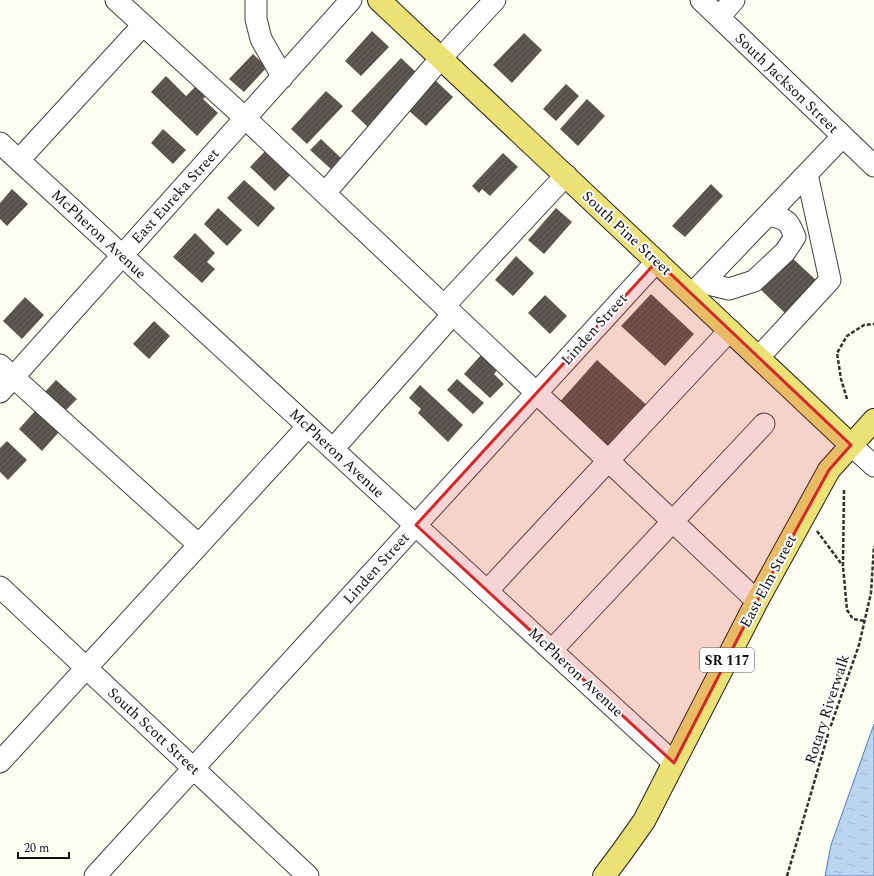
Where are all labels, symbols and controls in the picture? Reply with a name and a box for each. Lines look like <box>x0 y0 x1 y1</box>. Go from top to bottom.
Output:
street label: South Jackson Street <box>729 28 844 139</box>
street label: East Eureka Street <box>126 143 225 250</box>
street label: McPheron Avenue <box>46 184 152 285</box>
street label: South Pine Street <box>576 185 677 281</box>
street label: Linden Street <box>556 288 633 371</box>
street label: McPheron Avenue <box>284 403 390 504</box>
street label: Linden Street <box>338 527 415 610</box>
street label: East Elm Street <box>734 530 803 632</box>
street label: McPheron Avenue <box>523 622 629 723</box>
road number: SR 117 <box>700 648 754 672</box>
street label: Rotary Riverwalk <box>799 651 856 767</box>
street label: South Scott Street <box>102 682 205 781</box>
scale bar <box>18 834 69 860</box>
text: 20 m <box>24 839 49 858</box>

